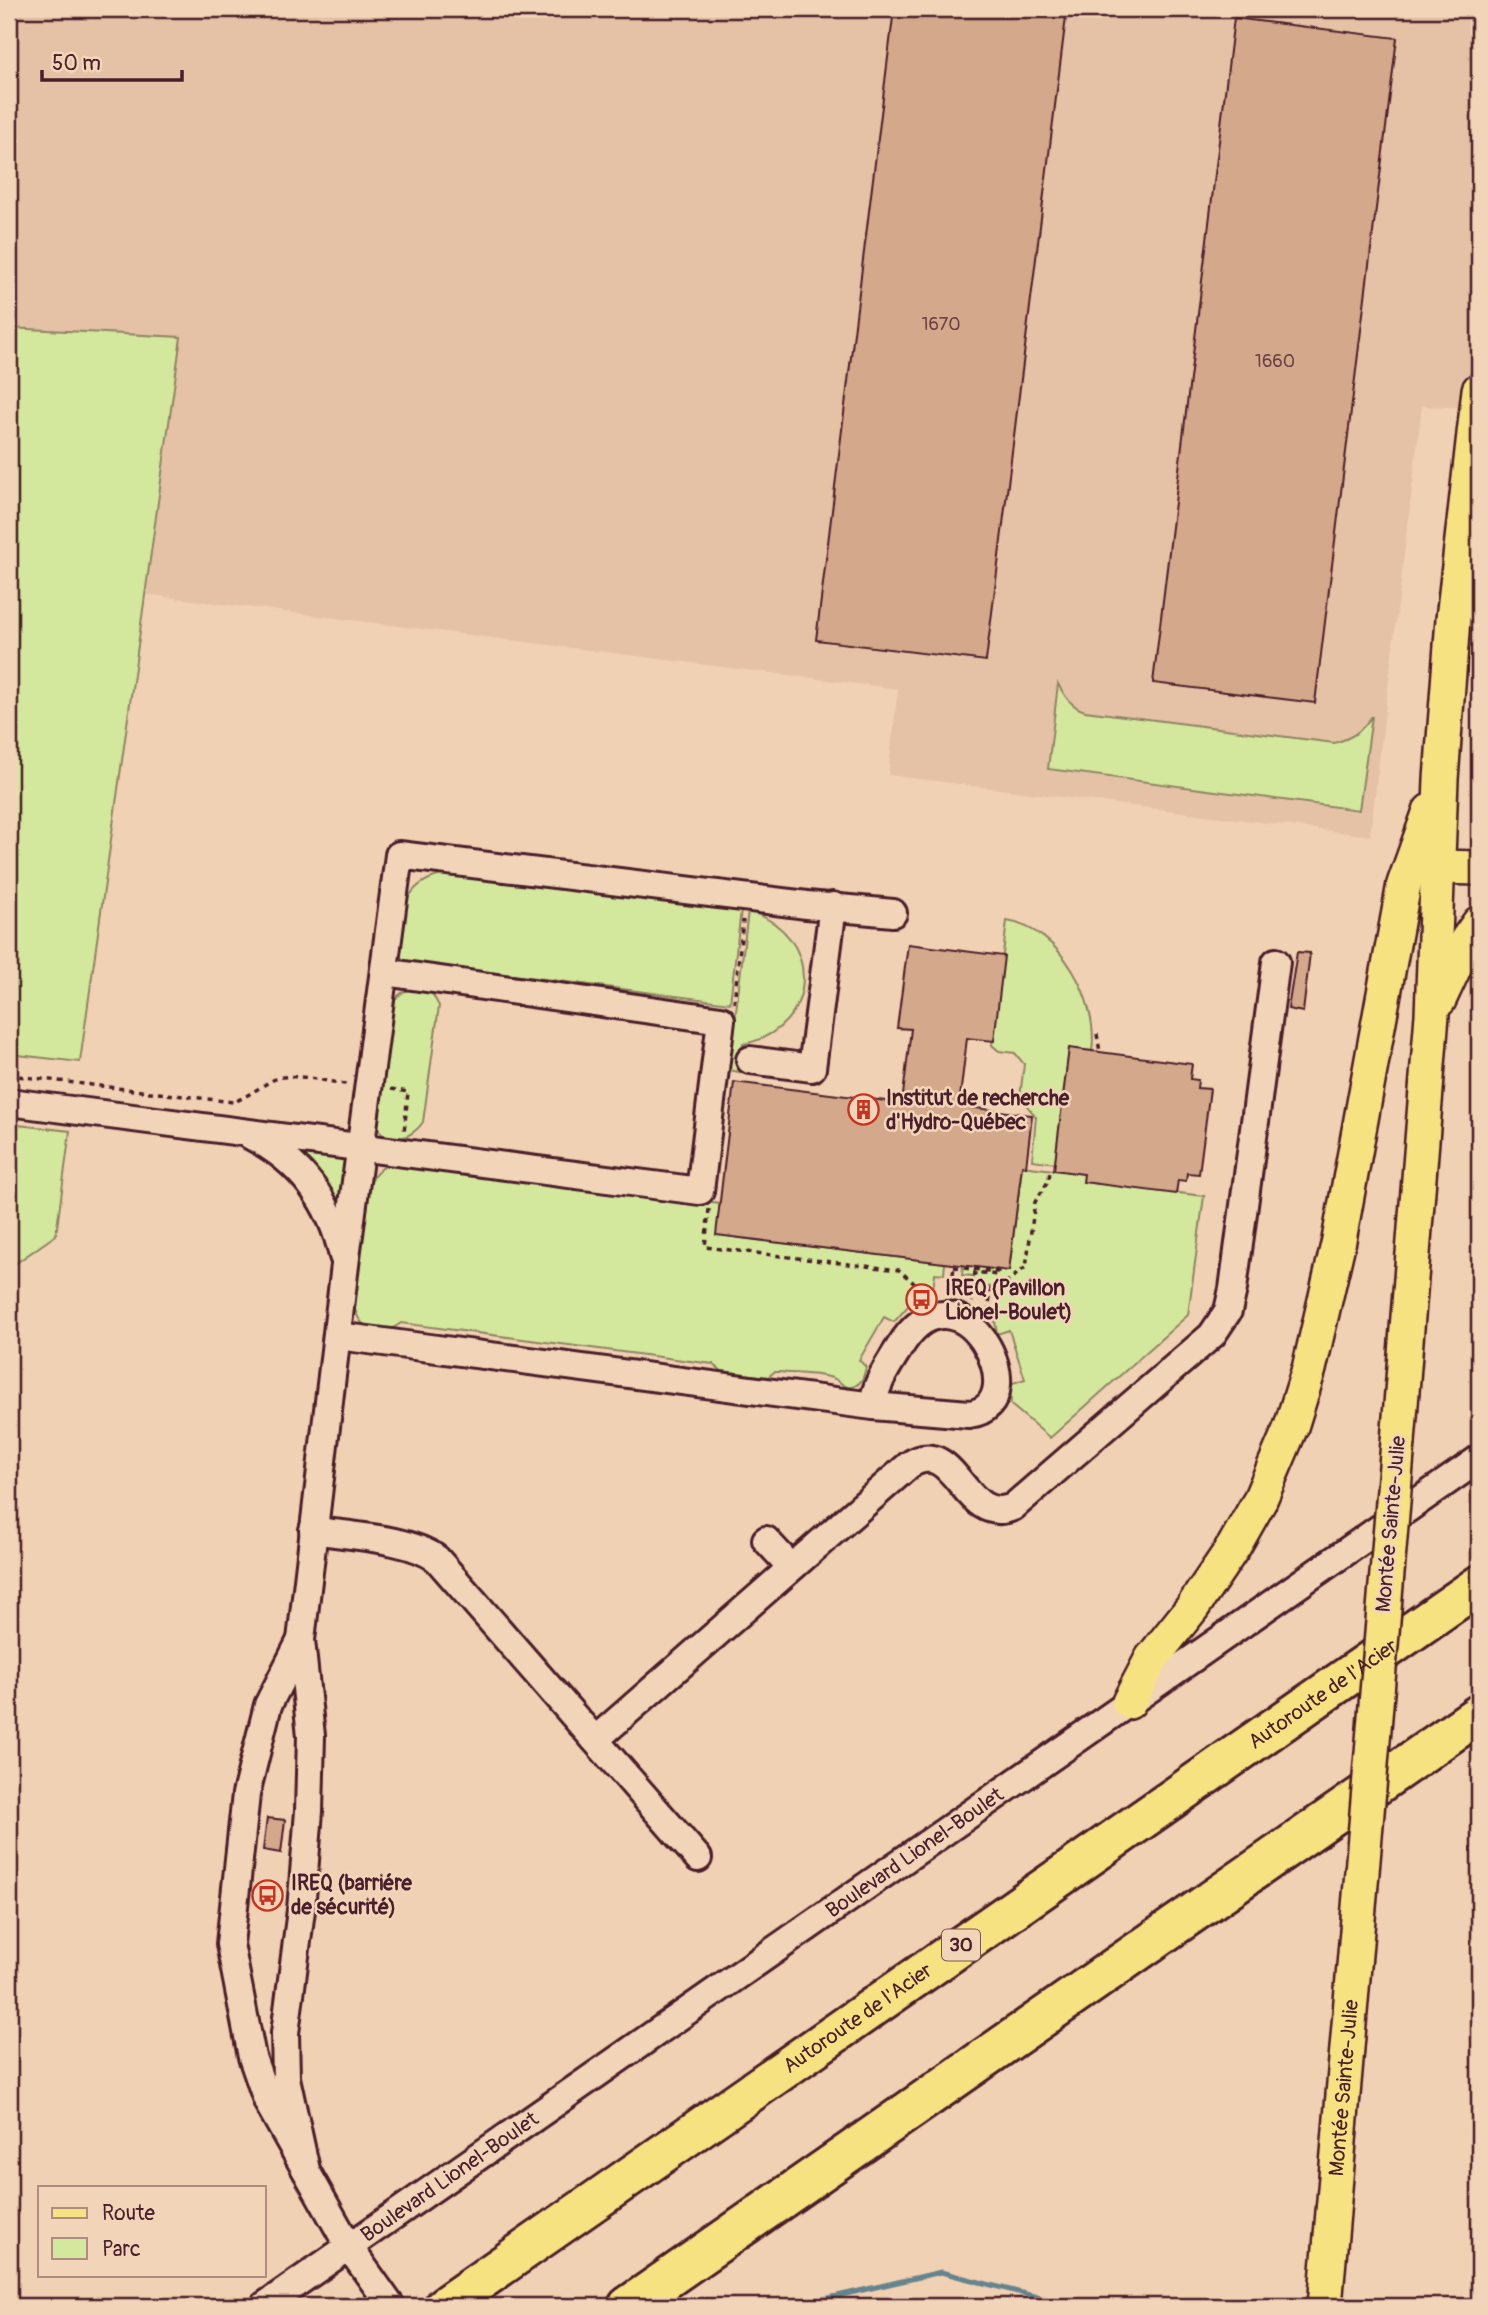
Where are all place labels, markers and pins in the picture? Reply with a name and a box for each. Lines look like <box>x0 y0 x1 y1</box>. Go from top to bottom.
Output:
place label: Institut de recherche d'Hydro-Québec <box>886 1085 1070 1136</box>
building icon: Institut de recherche d'Hydro-Québec <box>846 1093 880 1127</box>
place label: IREQ (Pavillon Lionel-Boulet) <box>945 1275 1072 1326</box>
bus stop icon: IREQ (Pavillon Lionel-Boulet) <box>905 1283 939 1317</box>
place label: IREQ (barriére de sécurité) <box>291 1870 412 1921</box>
bus stop icon: IREQ (barriére de sécurité) <box>251 1878 285 1912</box>

